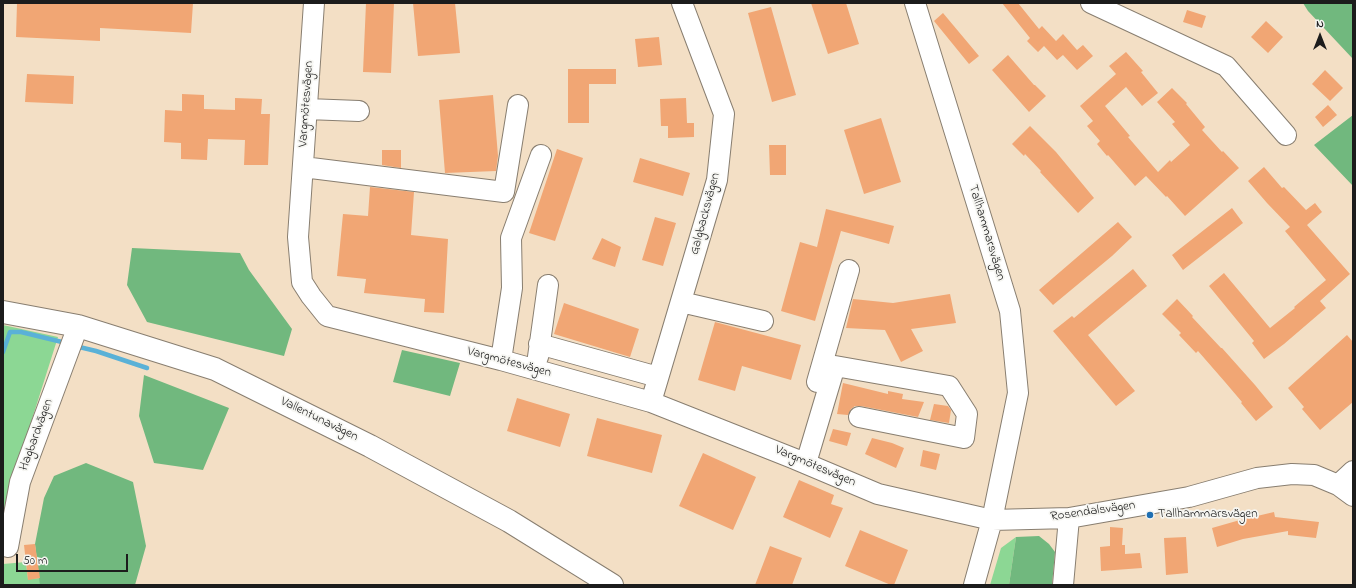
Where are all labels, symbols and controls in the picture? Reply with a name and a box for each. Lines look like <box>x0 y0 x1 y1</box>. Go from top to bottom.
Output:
north arrow <box>1300 16 1340 56</box>
text: N <box>1316 16 1324 32</box>
street label: Vargmötesvägen <box>296 60 318 148</box>
street label: Galgbacksvägen <box>688 171 724 257</box>
street label: Tallhammarsvägen <box>964 183 1008 283</box>
street label: Vargmötesvägen <box>465 344 553 382</box>
street label: Vallentunavägen <box>278 394 360 446</box>
street label: Hagbardvägen <box>17 397 57 473</box>
street label: Vargmötesvägen <box>772 443 858 491</box>
street label: Rosendalsvägen <box>1050 498 1136 526</box>
place label: Tallhammarsvägen <box>1158 507 1258 523</box>
marker: Tallhammarsvägen <box>1145 510 1155 520</box>
scale bar <box>18 546 130 572</box>
text: 50 m <box>23 552 47 570</box>

